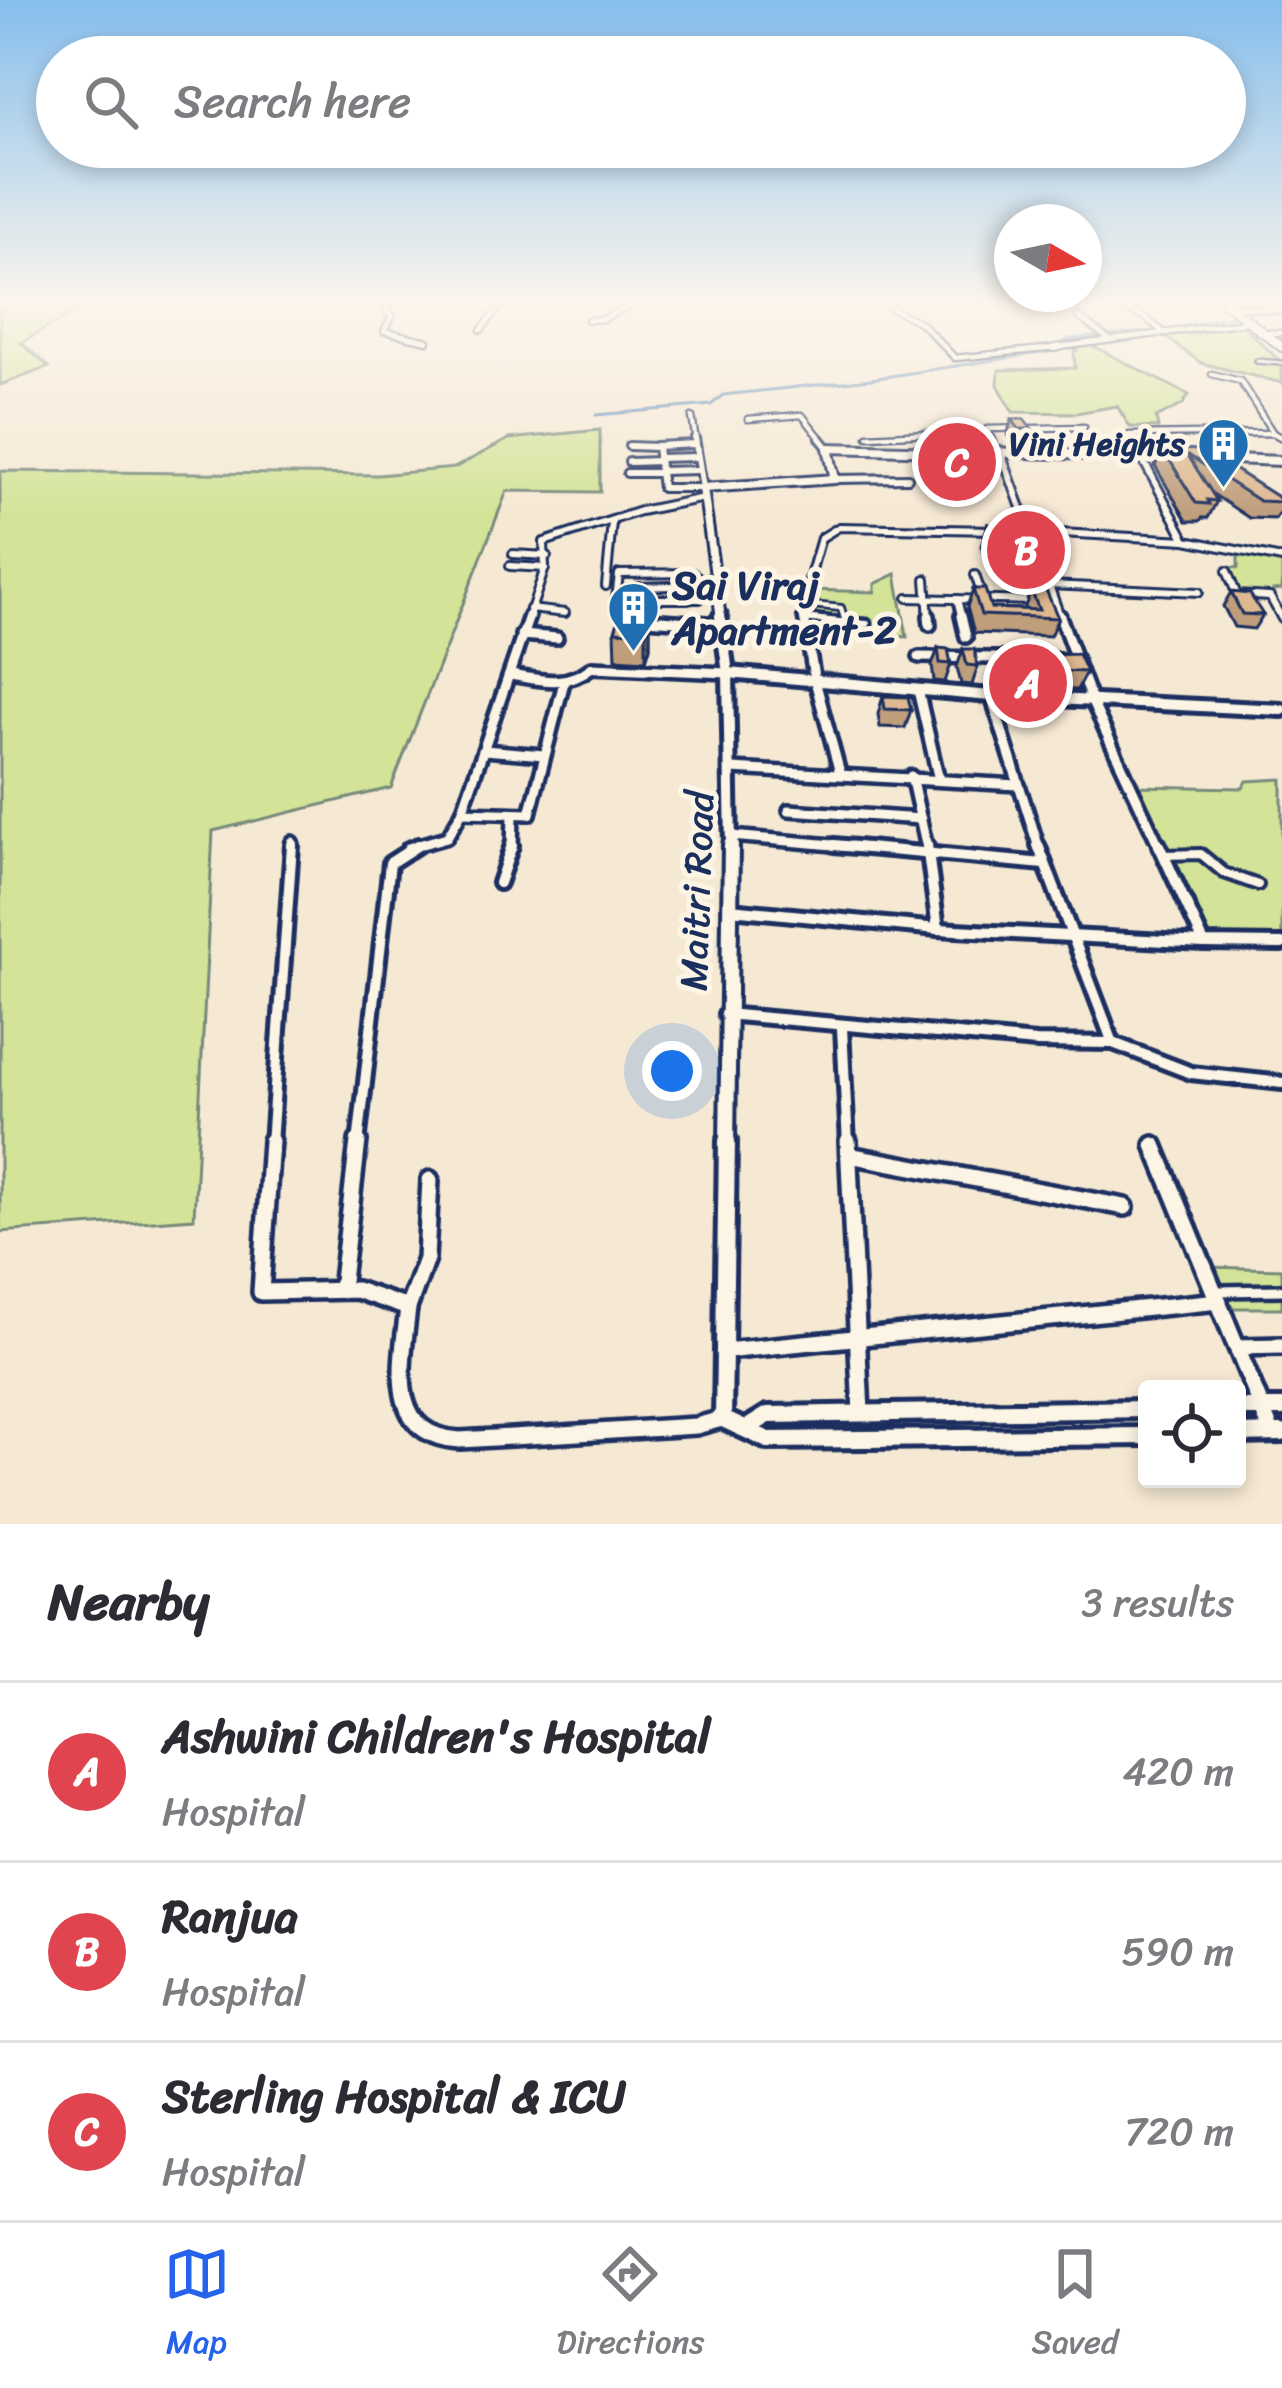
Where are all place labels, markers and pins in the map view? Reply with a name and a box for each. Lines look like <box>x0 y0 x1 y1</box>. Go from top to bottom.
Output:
place label: Vini Heights <box>1009 415 1186 473</box>
building icon: Vini Heights <box>1196 415 1252 489</box>
pin: C <box>918 417 996 507</box>
pin: B <box>987 505 1065 595</box>
place label: Sai Viraj Apartment-2 <box>670 551 897 665</box>
building icon: Sai Viraj Apartment-2 <box>605 579 661 653</box>
pin: A <box>989 638 1067 728</box>

